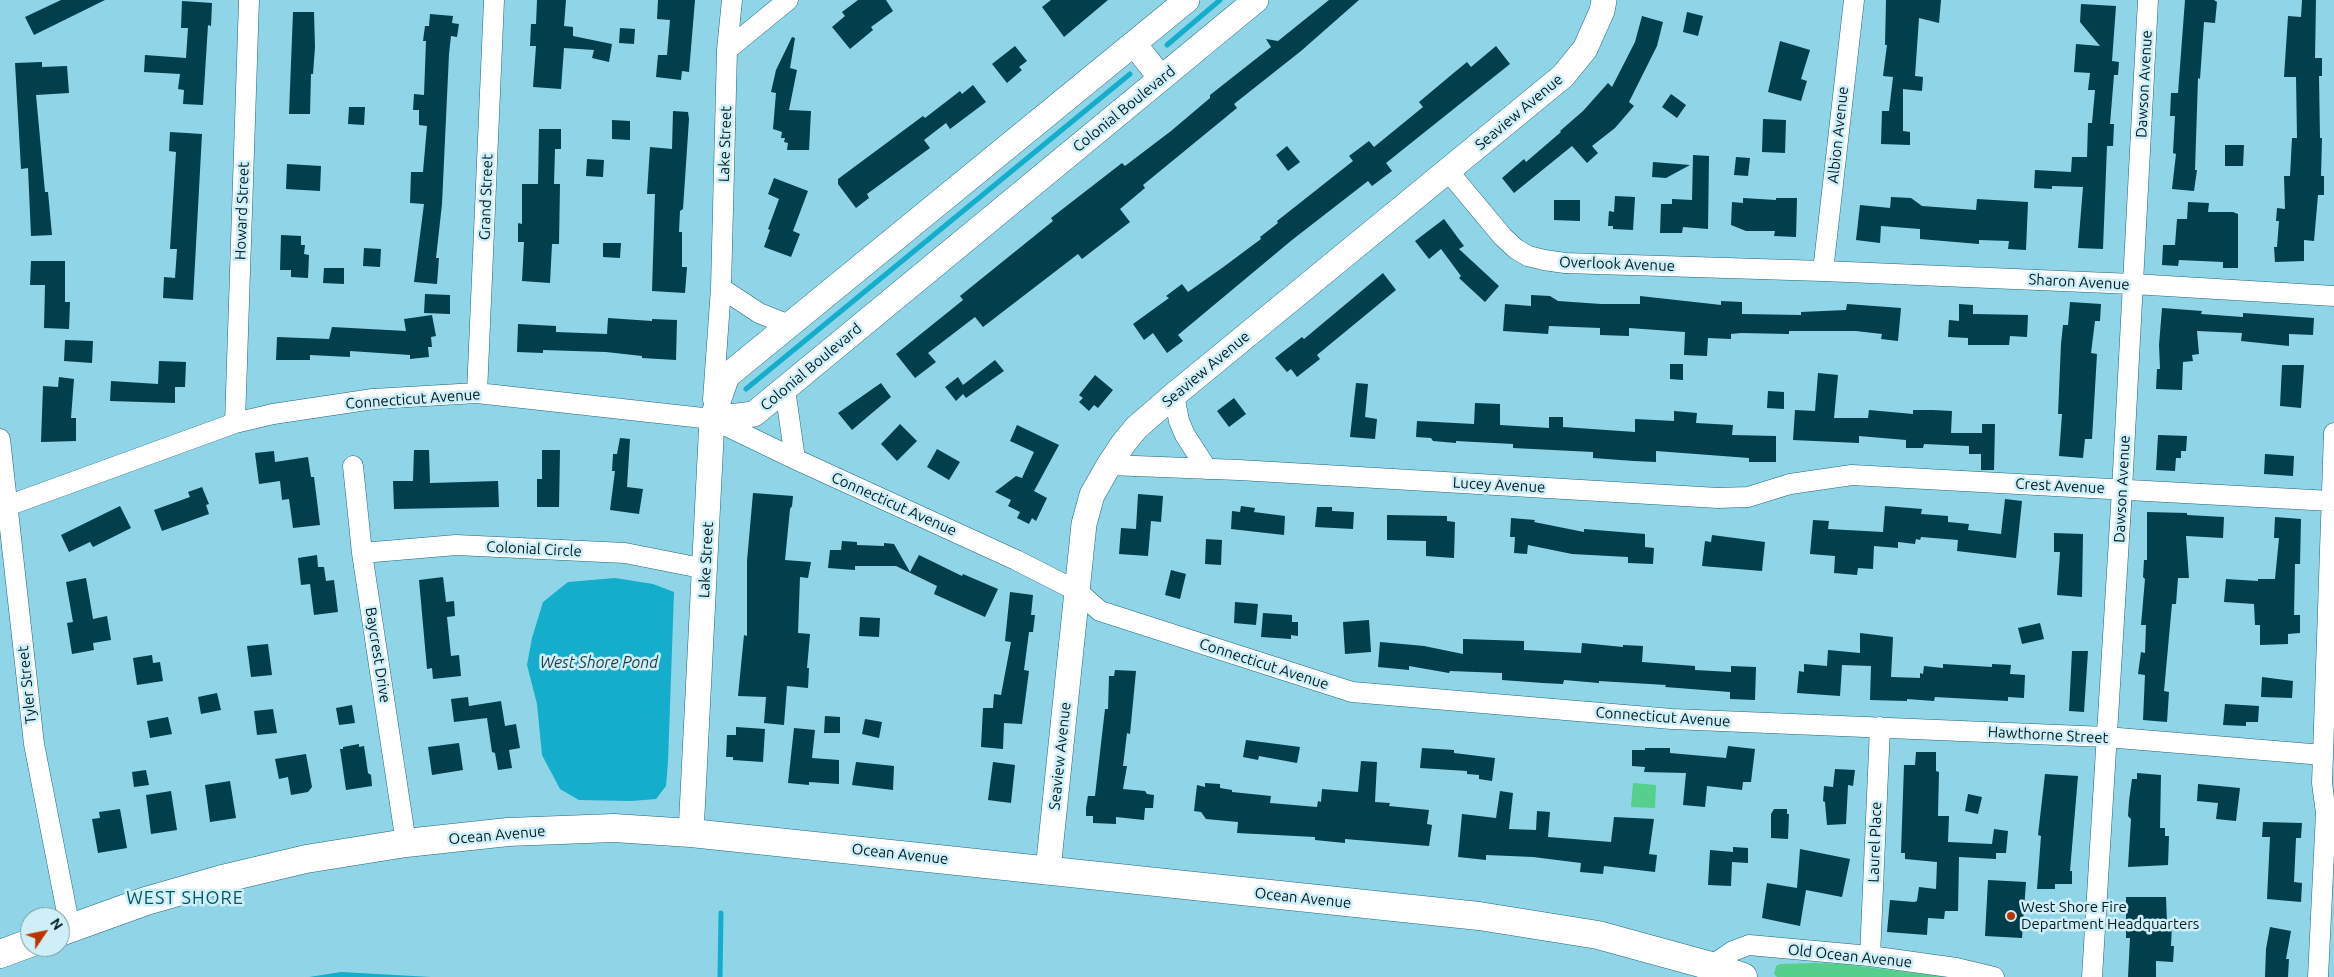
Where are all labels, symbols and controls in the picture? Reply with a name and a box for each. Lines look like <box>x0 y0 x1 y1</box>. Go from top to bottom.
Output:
street label: Dawson Avenue <box>2132 30 2156 138</box>
street label: Colonial Boulevard <box>1069 62 1179 156</box>
street label: Seaview Avenue <box>1472 70 1566 154</box>
street label: Albion Avenue <box>1824 86 1852 184</box>
street label: Lake Street <box>715 106 735 182</box>
street label: Grand Street <box>476 154 496 240</box>
street label: Howard Street <box>231 162 253 260</box>
street label: Overlook Avenue <box>1559 253 1675 275</box>
street label: Sharon Avenue <box>2028 270 2130 294</box>
street label: Colonial Boulevard <box>757 319 865 415</box>
street label: Seaview Avenue <box>1159 327 1253 411</box>
street label: Connecticut Avenue <box>345 385 481 413</box>
street label: Dawson Avenue <box>2110 435 2134 543</box>
street label: Connecticut Avenue <box>829 468 959 540</box>
street label: Lucey Avenue <box>1452 474 1546 496</box>
street label: Crest Avenue <box>2015 475 2105 497</box>
street label: Lake Street <box>695 521 717 599</box>
street label: Colonial Circle <box>486 538 582 560</box>
street label: Baycrest Drive <box>362 606 394 704</box>
street label: Connecticut Avenue <box>1197 635 1331 693</box>
street label: Tyler Street <box>14 645 40 725</box>
water label: West Shore Pond <box>540 653 658 673</box>
street label: Seaview Avenue <box>1045 701 1075 811</box>
street label: Connecticut Avenue <box>1595 703 1731 731</box>
street label: Hawthorne Street <box>1987 723 2109 747</box>
street label: Laurel Place <box>1865 801 1885 883</box>
street label: Ocean Avenue <box>448 822 546 848</box>
street label: Ocean Avenue <box>851 840 949 868</box>
street label: Ocean Avenue <box>1254 884 1352 912</box>
district label: WEST SHORE <box>125 887 245 909</box>
place label: West Shore Fire Department Headquarters <box>2021 898 2199 933</box>
north arrow <box>20 907 70 957</box>
marker: West Shore Fire Department Headquarters <box>2005 910 2017 922</box>
text: N <box>47 915 66 933</box>
street label: Old Ocean Avenue <box>1787 941 1913 971</box>

